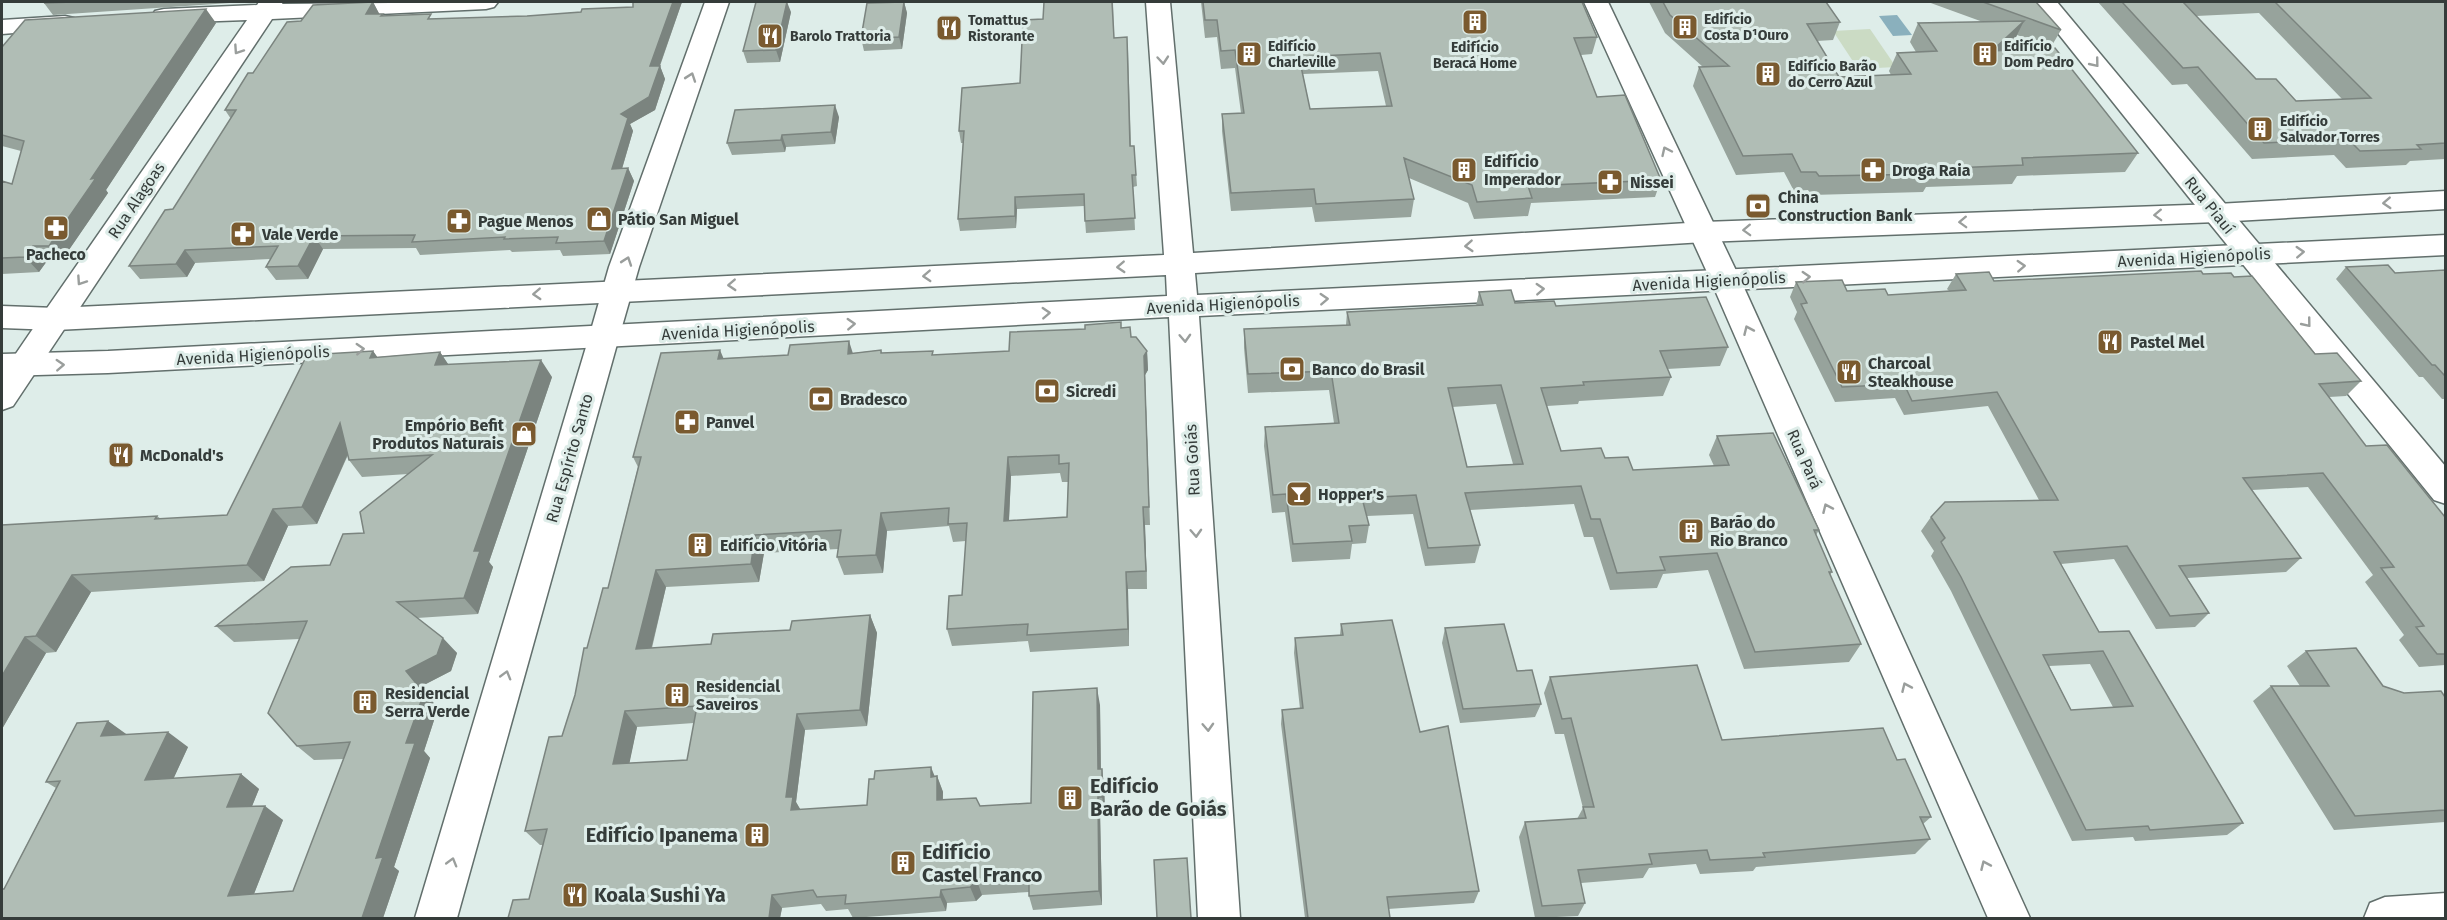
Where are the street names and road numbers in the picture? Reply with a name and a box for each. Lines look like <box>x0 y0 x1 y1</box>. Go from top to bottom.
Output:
street label: Rua Alagoas <box>104 159 169 242</box>
street label: Rua Piauí <box>2181 173 2239 238</box>
street label: Avenida Higienópolis <box>2117 244 2271 271</box>
street label: Avenida Higienópolis <box>1632 268 1786 295</box>
street label: Avenida Higienópolis <box>1146 291 1300 318</box>
street label: Avenida Higienópolis <box>661 317 815 344</box>
street label: Avenida Higienópolis <box>176 342 330 369</box>
street label: Rua Espírito Santo <box>542 391 597 525</box>
street label: Rua Goiás <box>1181 424 1204 496</box>
street label: Rua Pará <box>1783 426 1826 492</box>

